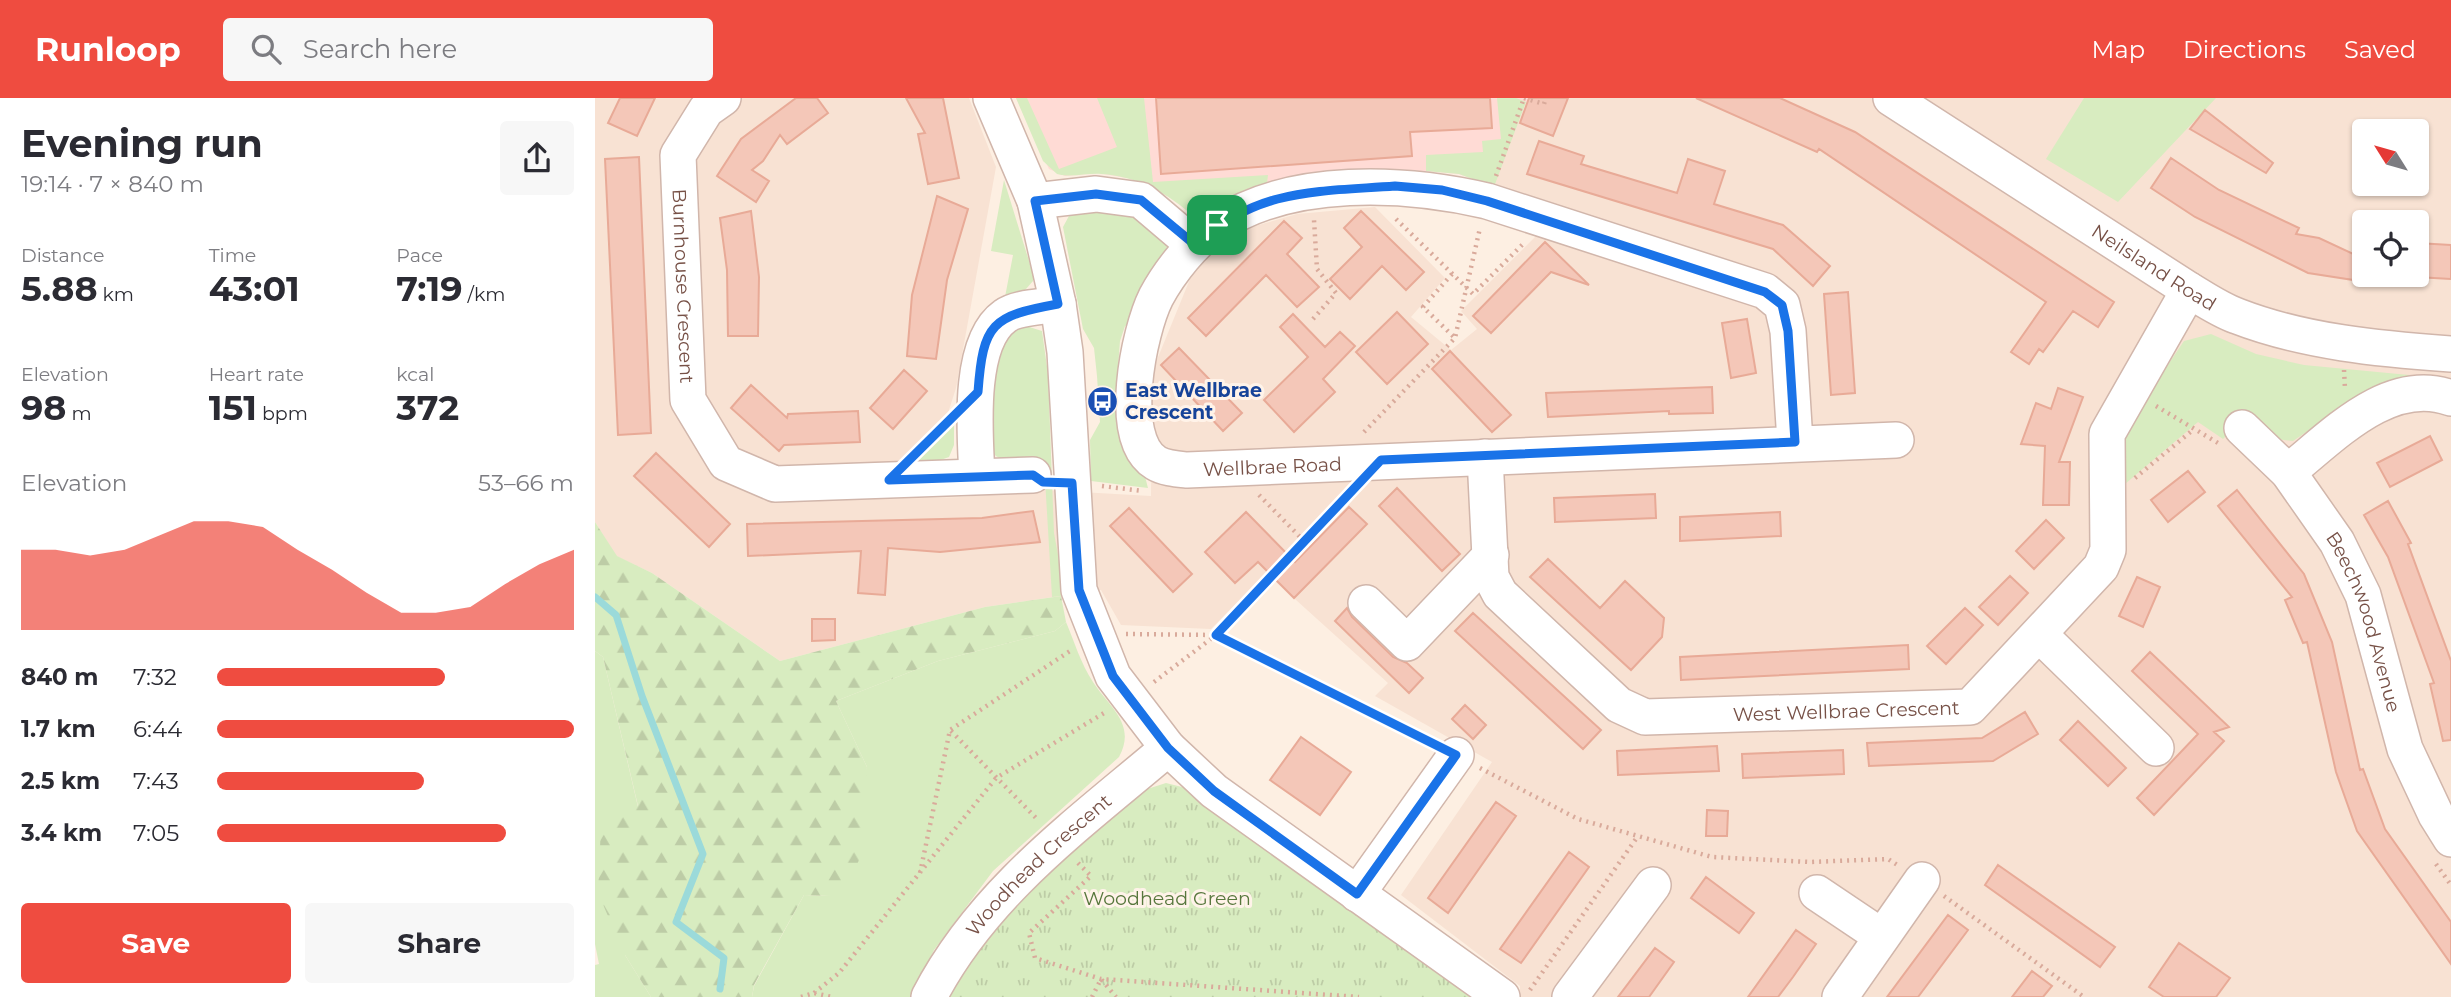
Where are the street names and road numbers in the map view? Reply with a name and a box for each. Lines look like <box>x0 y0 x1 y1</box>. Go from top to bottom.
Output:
street label: Burnhouse Crescent <box>668 188 699 384</box>
street label: Neilsland Road <box>2088 219 2221 315</box>
street label: Wellbrae Road <box>1202 452 1342 481</box>
street label: Beechwood Avenue <box>2322 527 2406 715</box>
street label: West Wellbrae Crescent <box>1732 696 1960 726</box>
street label: Woodhead Crescent <box>961 789 1116 940</box>

